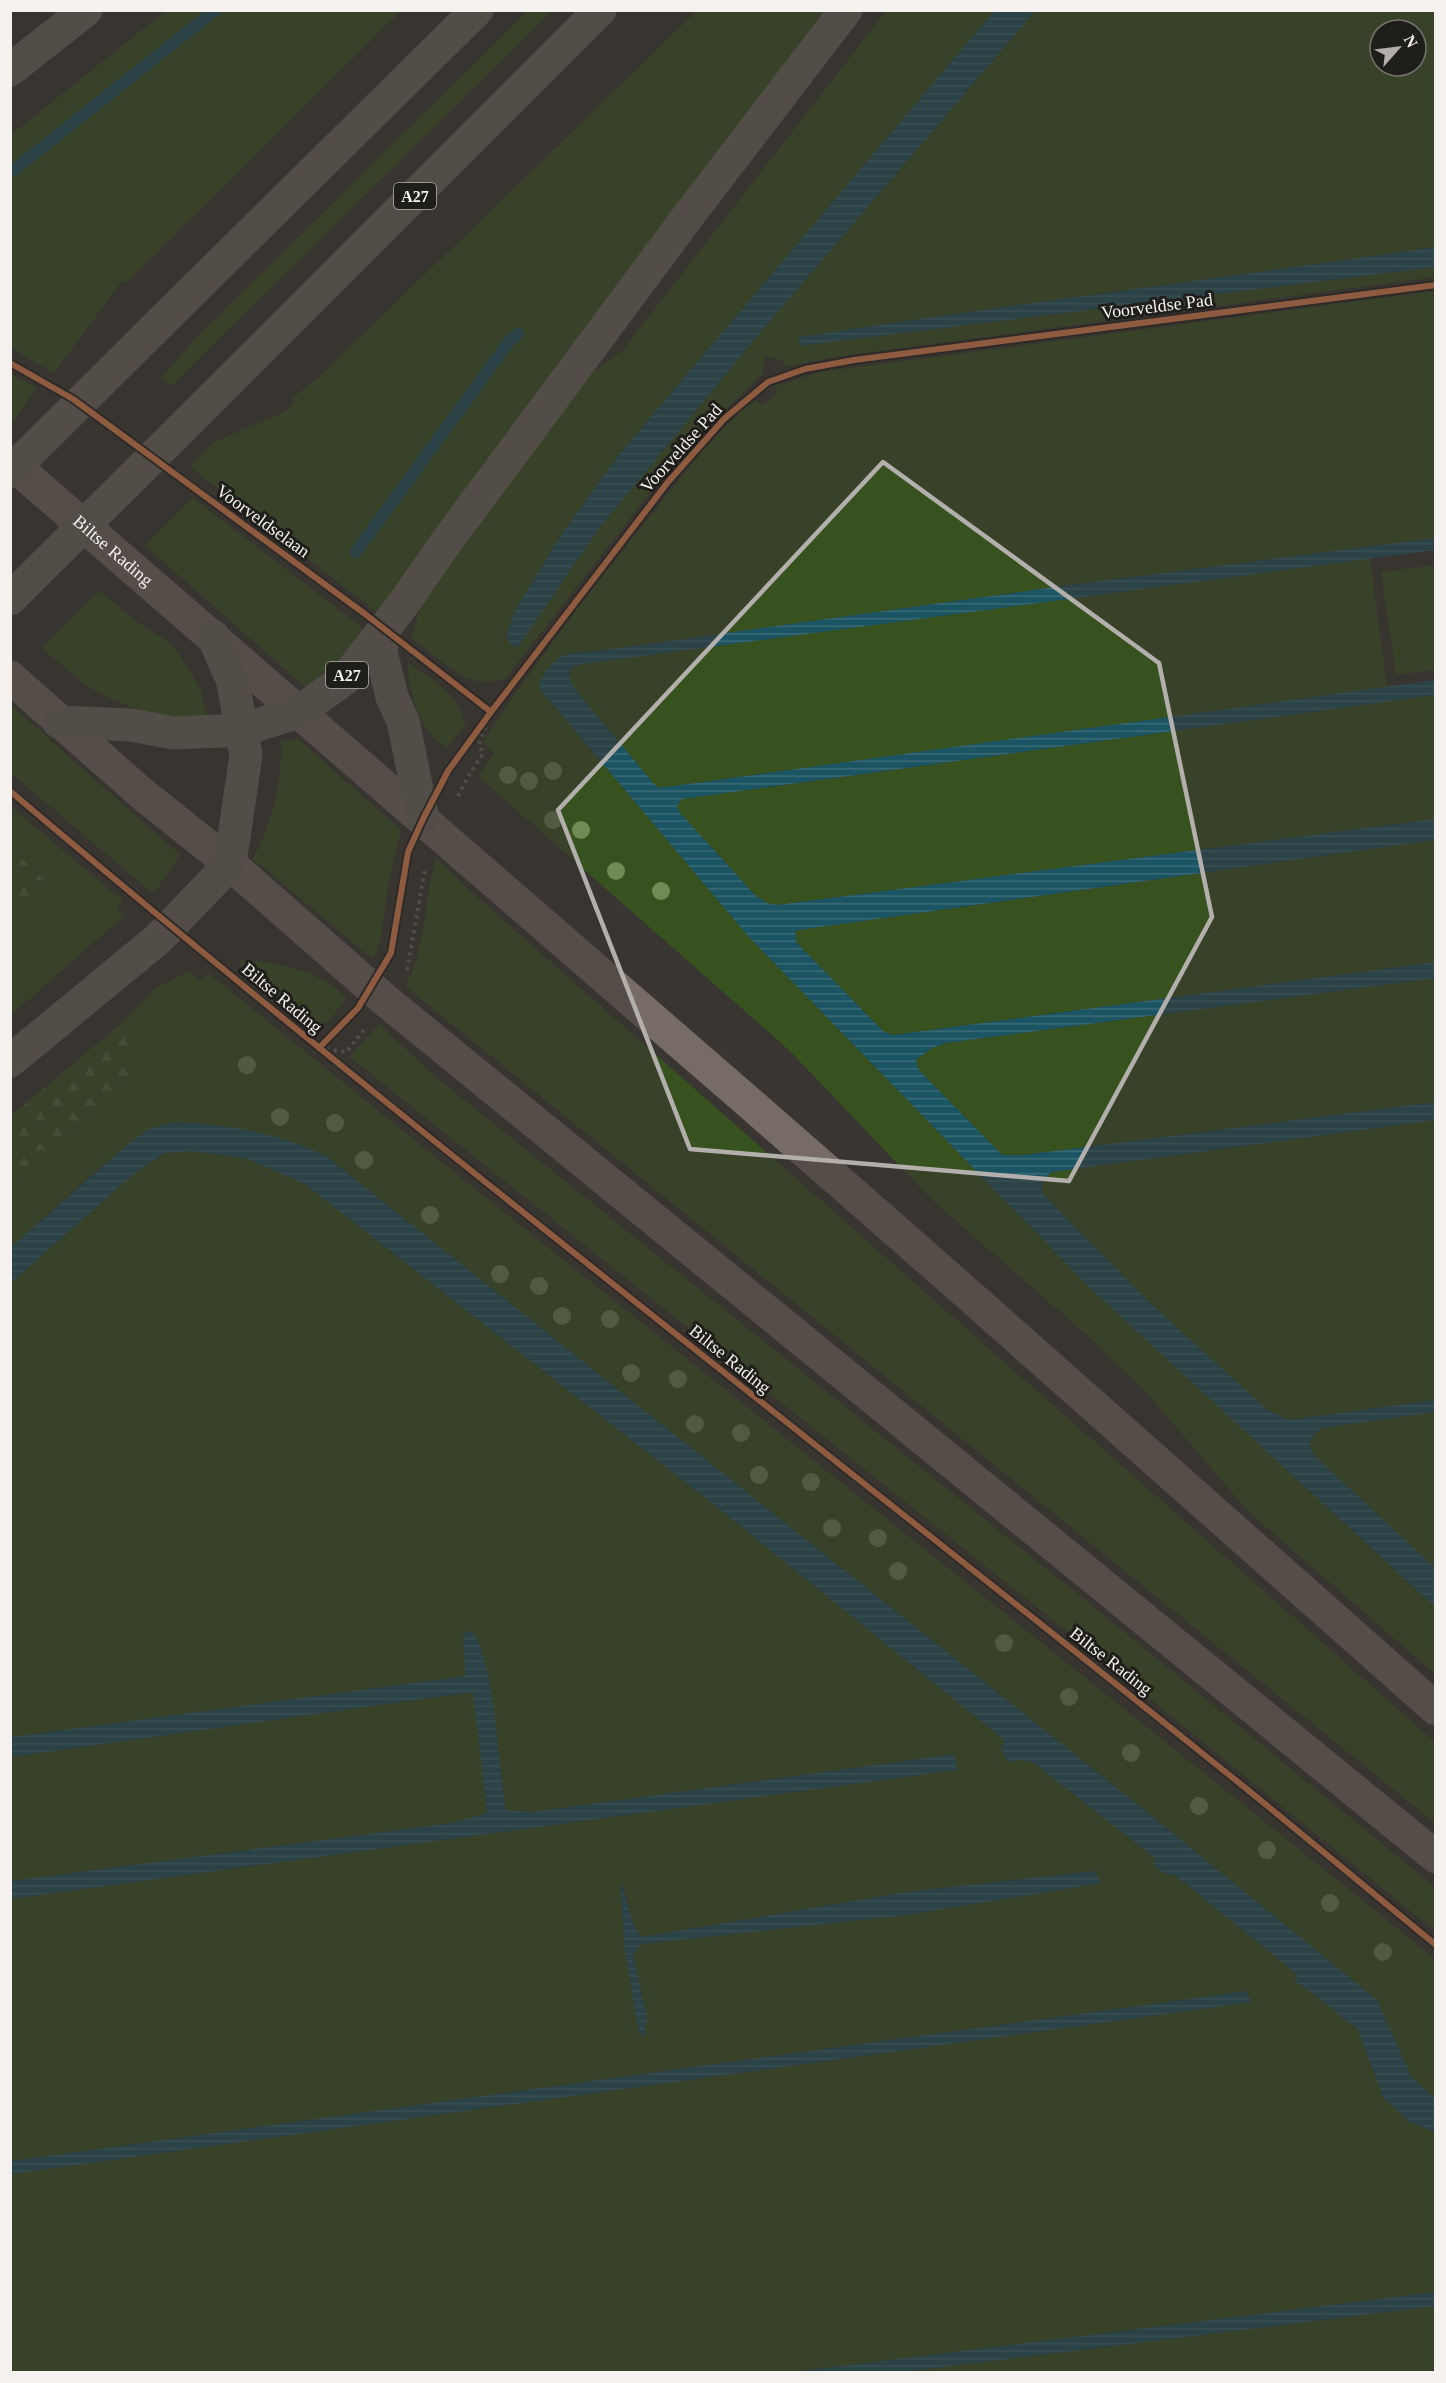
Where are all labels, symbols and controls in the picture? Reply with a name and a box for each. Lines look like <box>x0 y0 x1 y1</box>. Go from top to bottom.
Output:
north arrow <box>1368 18 1428 78</box>
text: N <box>1401 32 1421 51</box>
road number: A27 <box>394 183 436 209</box>
street label: Voorveldse Pad <box>1100 289 1214 323</box>
street label: Voorveldse Pad <box>636 400 726 496</box>
street label: Voorveldselaan <box>212 480 314 562</box>
street label: Biltse Rading <box>69 511 157 590</box>
road number: A27 <box>326 662 368 688</box>
street label: Biltse Rading <box>238 959 326 1037</box>
street label: Biltse Rading <box>685 1320 775 1398</box>
street label: Biltse Rading <box>1066 1623 1156 1699</box>

